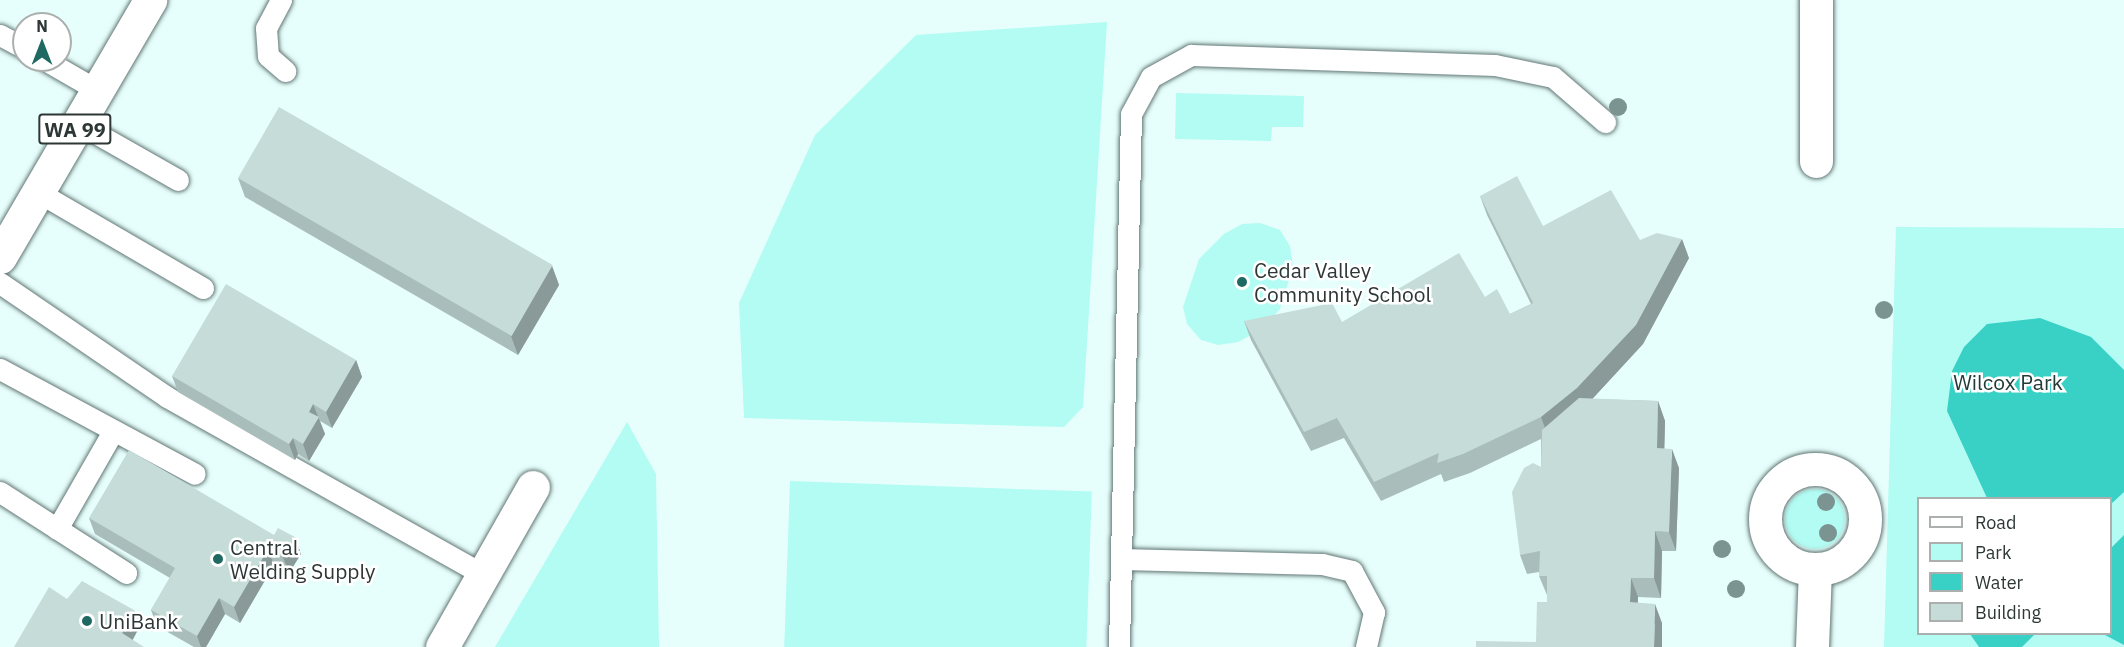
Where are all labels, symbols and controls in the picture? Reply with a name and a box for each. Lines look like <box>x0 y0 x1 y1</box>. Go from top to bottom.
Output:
north arrow <box>12 12 72 72</box>
text: N <box>36 16 48 36</box>
road number: WA 99 <box>38 112 112 146</box>
place label: Cedar Valley Community School <box>1254 257 1431 307</box>
marker: Cedar Valley Community School <box>1235 275 1249 289</box>
park label: Wilcox Park <box>1953 369 2063 395</box>
legend <box>1917 497 2112 635</box>
text: Road <box>1975 511 2016 534</box>
place label: Central Welding Supply <box>230 534 376 584</box>
text: Park <box>1975 541 2011 564</box>
marker: Central Welding Supply <box>211 552 225 566</box>
text: Water <box>1975 571 2023 594</box>
text: Building <box>1975 601 2041 624</box>
place label: UniBank <box>99 608 178 634</box>
marker: UniBank <box>80 614 94 628</box>

